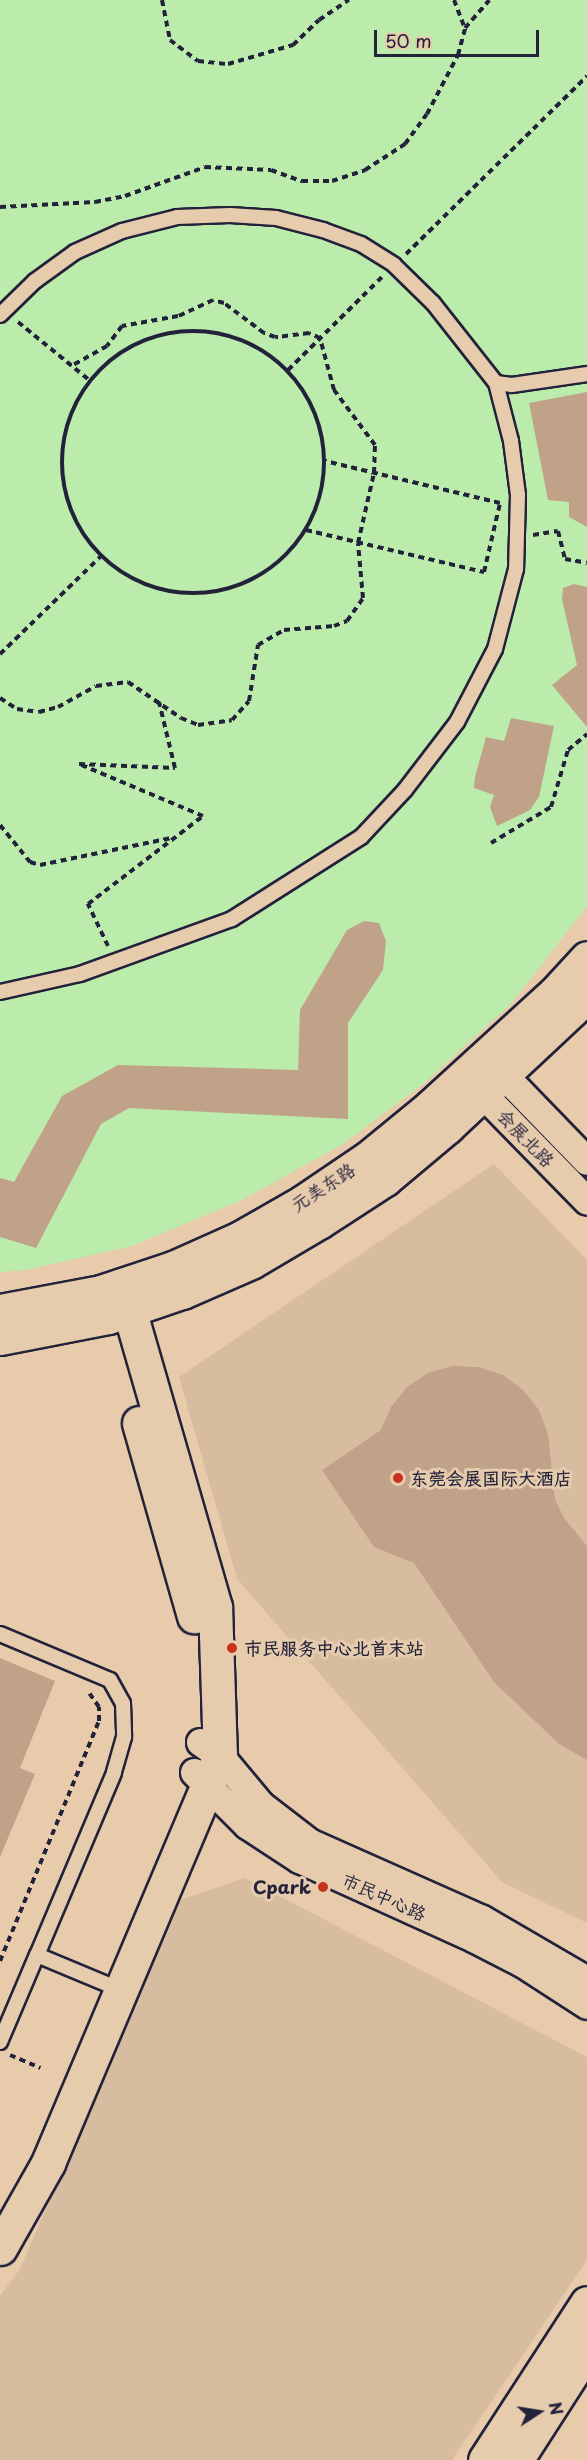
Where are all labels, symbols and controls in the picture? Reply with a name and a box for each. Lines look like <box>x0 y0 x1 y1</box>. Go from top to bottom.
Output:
scale bar <box>377 18 542 56</box>
text: 50 m <box>385 27 432 54</box>
street label: 会展北路 <box>493 1105 559 1171</box>
street label: 元美东路 <box>287 1158 359 1216</box>
place label: 东莞会展国际大酒店 <box>410 1467 572 1489</box>
marker: 东莞会展国际大酒店 <box>391 1471 405 1485</box>
place label: 市民服务中心北首末站 <box>244 1637 424 1659</box>
marker: 市民服务中心北首末站 <box>225 1641 239 1655</box>
street label: 市民中心路 <box>338 1869 430 1925</box>
place label: Cpark <box>253 1876 311 1898</box>
marker: Cpark <box>316 1880 330 1894</box>
north arrow <box>509 2382 569 2442</box>
text: N <box>544 2400 570 2417</box>

